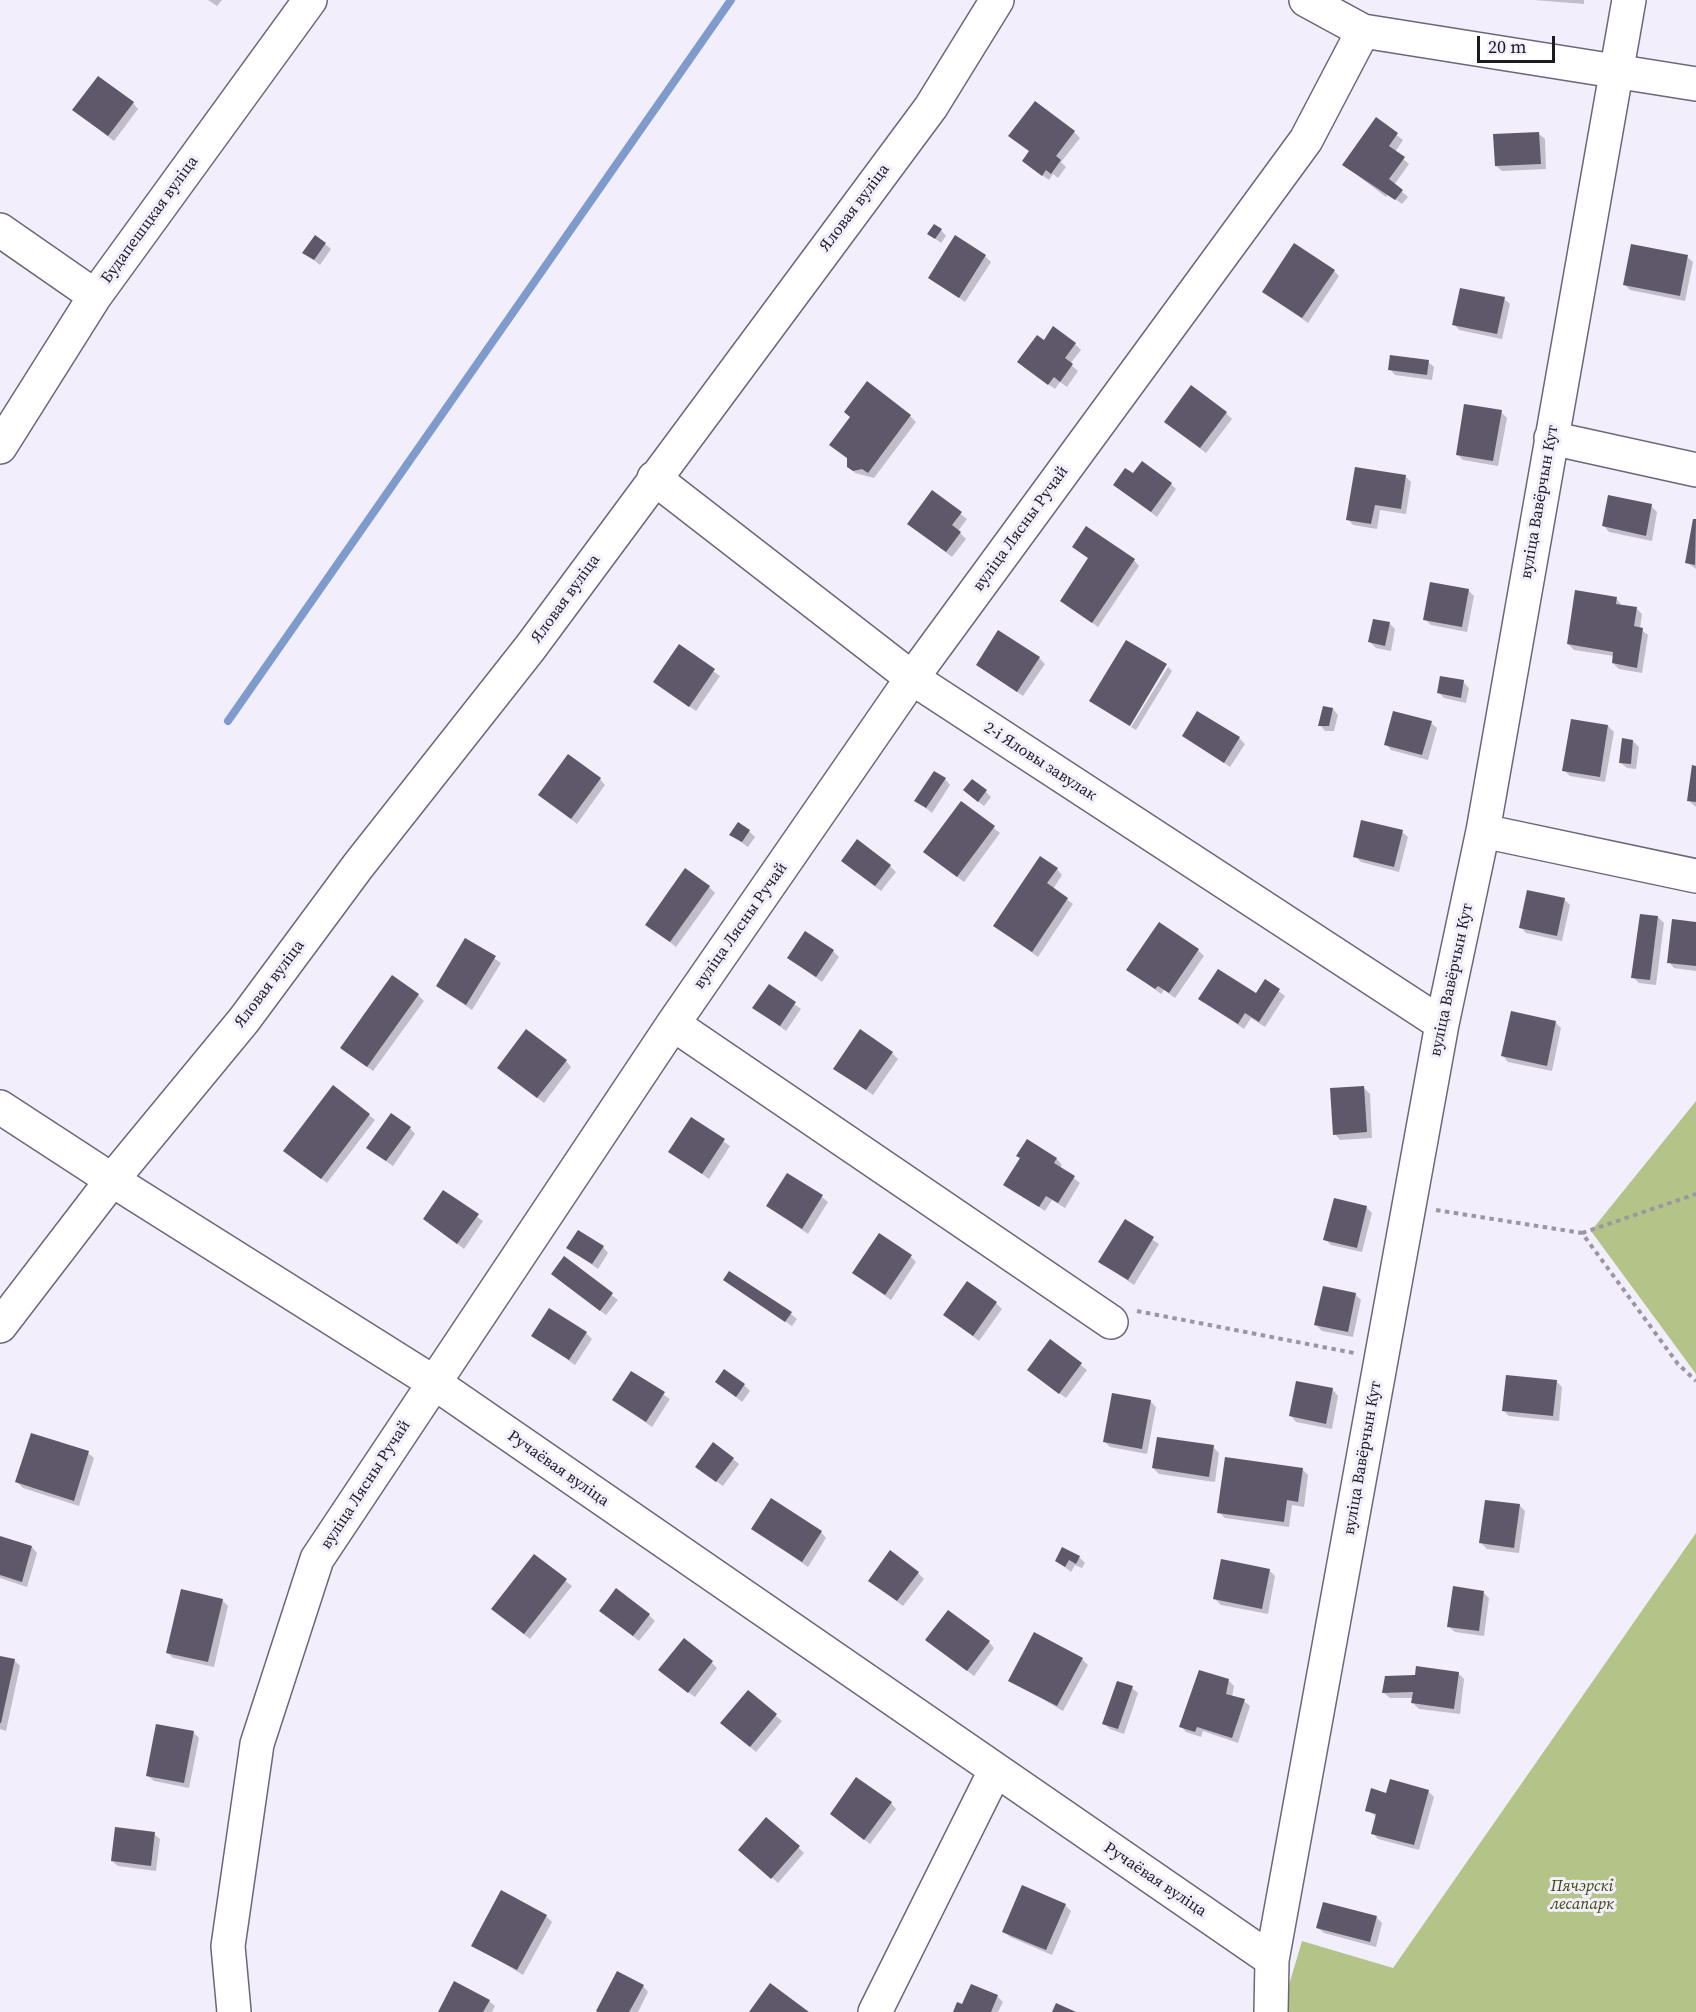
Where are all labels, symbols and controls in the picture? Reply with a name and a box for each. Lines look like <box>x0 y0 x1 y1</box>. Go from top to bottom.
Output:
scale bar <box>1480 24 1558 62</box>
text: 20 m <box>1488 34 1526 59</box>
street label: Будапешцкая вуліца <box>97 153 203 287</box>
street label: Яловая вуліца <box>816 160 894 256</box>
street label: вуліца Вавёрчын Кут <box>1517 423 1563 581</box>
street label: вуліца Лясны Ручай <box>969 463 1073 595</box>
street label: Яловая вуліца <box>528 551 604 647</box>
street label: 2-і Яловы завулак <box>980 718 1100 806</box>
street label: вуліца Лясны Ручай <box>690 859 792 993</box>
street label: вуліца Вавёрчын Кут <box>1426 902 1478 1058</box>
street label: Яловая вуліца <box>231 936 309 1032</box>
street label: вуліца Вавёрчын Кут <box>1340 1379 1386 1537</box>
street label: вуліца Лясны Ручай <box>317 1417 415 1553</box>
street label: Ручаёвая вуліца <box>503 1427 613 1511</box>
street label: Ручаёвая вуліца <box>1100 1839 1210 1921</box>
park label: Пячэрскі лесапарк <box>1550 1877 1614 1915</box>

